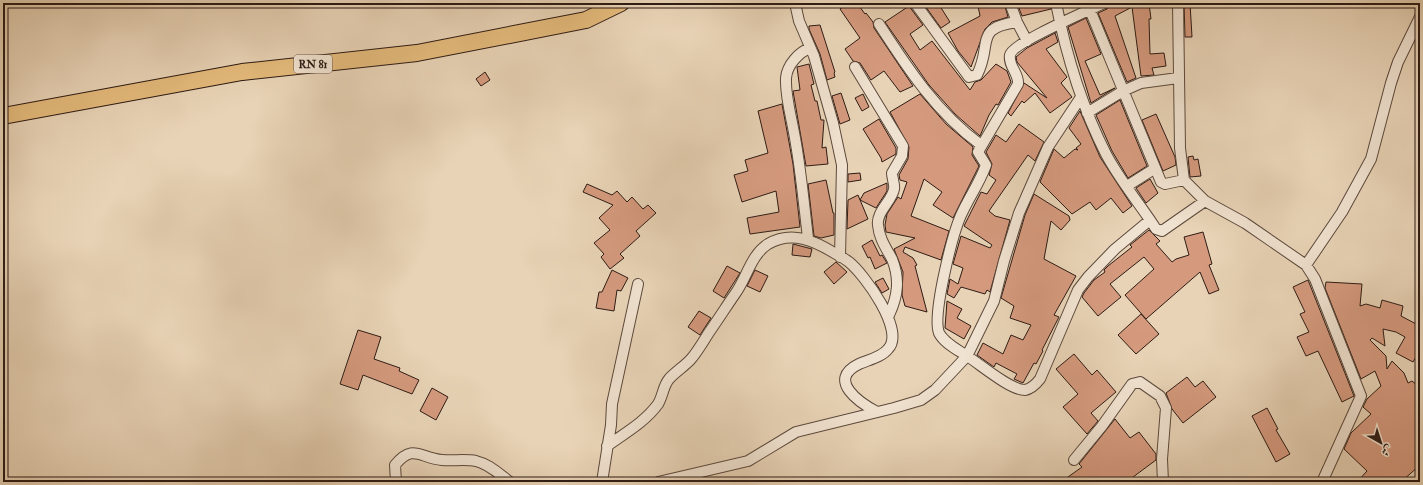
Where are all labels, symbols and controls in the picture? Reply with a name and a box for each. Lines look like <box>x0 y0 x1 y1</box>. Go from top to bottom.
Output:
road number: RN 81 <box>294 55 332 73</box>
north arrow <box>1361 423 1401 463</box>
text: ش <box>1379 442 1395 459</box>

